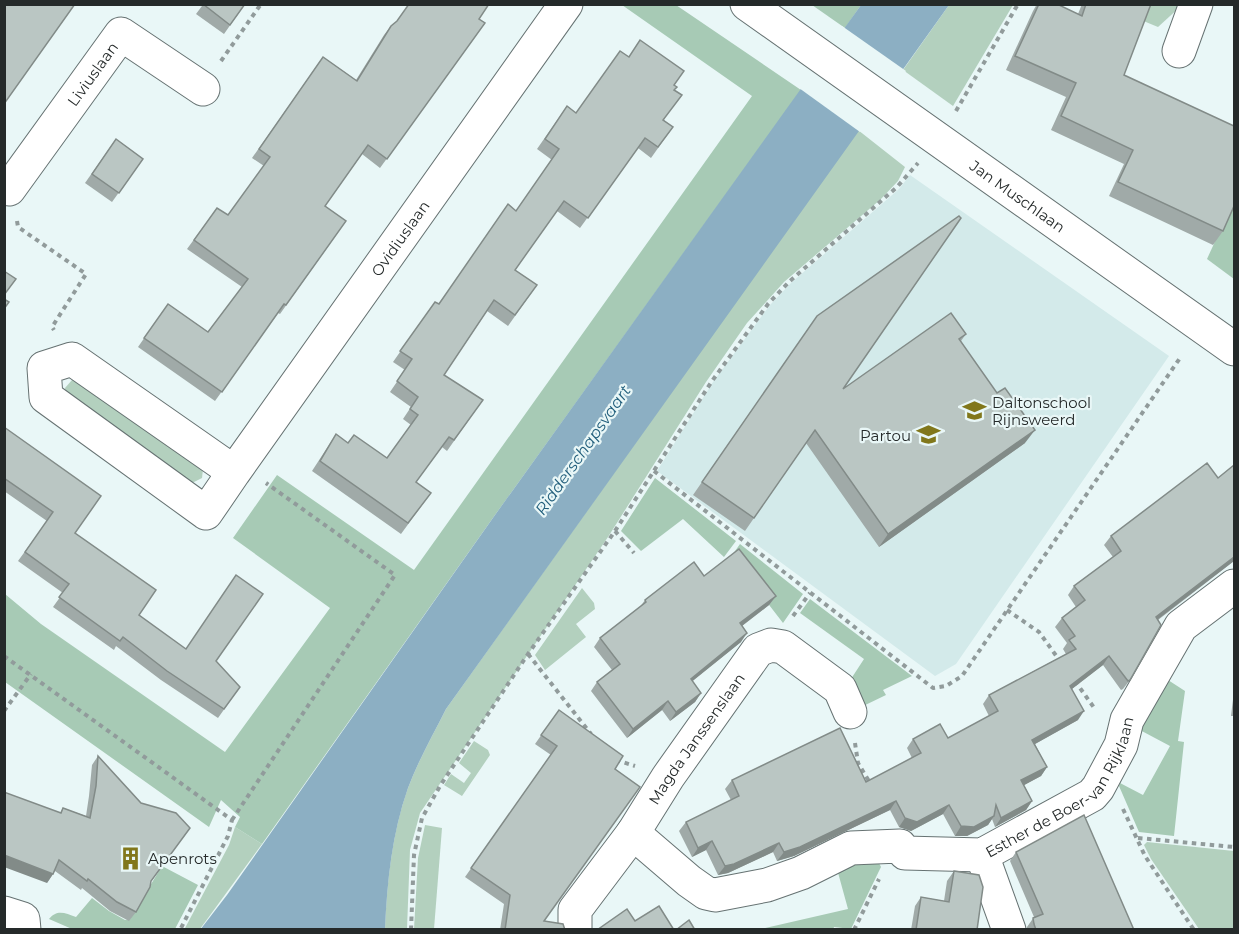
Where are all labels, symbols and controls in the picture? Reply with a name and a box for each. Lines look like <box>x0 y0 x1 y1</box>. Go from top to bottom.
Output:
street label: Liviuslaan <box>63 38 122 109</box>
street label: Jan Muschlaan <box>966 155 1069 236</box>
street label: Ovidiuslaan <box>367 197 433 280</box>
water label: Ridderschapsvaart <box>531 381 635 518</box>
place label: Daltonschool Rijnsweerd <box>992 393 1091 429</box>
school or university icon: Daltonschool Rijnsweerd <box>961 398 987 424</box>
school or university icon: Partou <box>916 422 942 448</box>
place label: Partou <box>860 426 911 445</box>
street label: Magda Janssenslaan <box>644 669 748 808</box>
street label: Esther de Boer-van Rijklaan <box>982 714 1137 861</box>
building icon: Apenrots <box>117 845 143 871</box>
place label: Apenrots <box>148 849 217 868</box>

